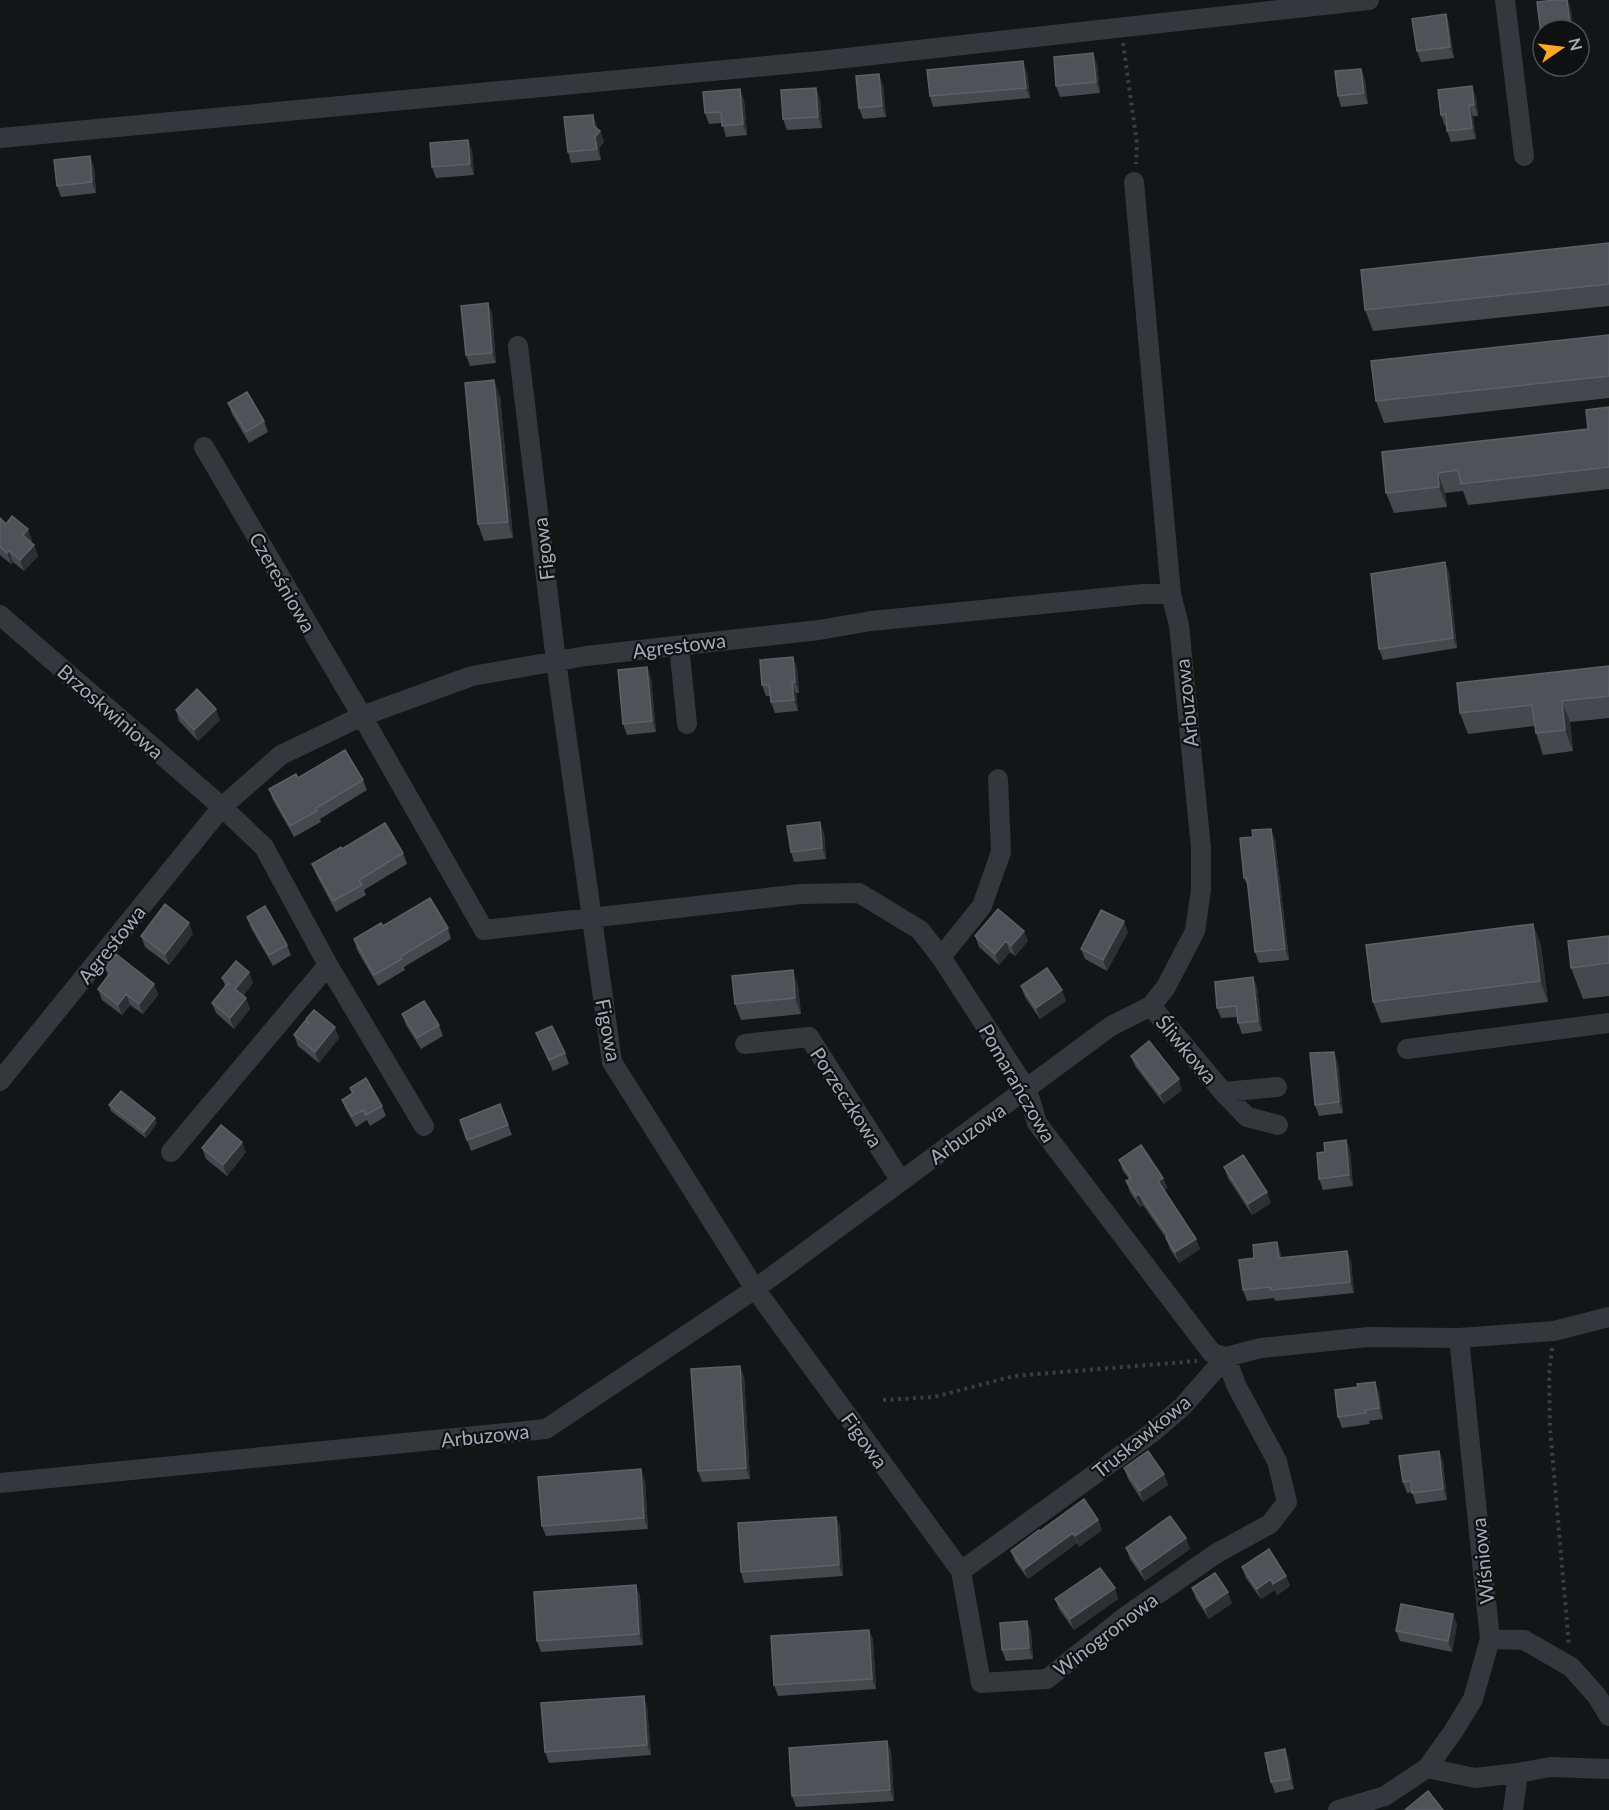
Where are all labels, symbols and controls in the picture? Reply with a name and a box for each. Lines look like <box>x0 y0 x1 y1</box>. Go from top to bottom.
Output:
north arrow <box>1531 18 1591 78</box>
text: N <box>1565 36 1587 53</box>
street label: Figowa <box>527 516 559 582</box>
street label: Czereśniowa <box>245 528 321 636</box>
street label: Agrestowa <box>631 627 727 663</box>
street label: Arbuzowa <box>1169 658 1203 748</box>
street label: Brzoskwiniowa <box>53 659 169 763</box>
street label: Agrestowa <box>72 900 150 988</box>
street label: Figowa <box>591 997 627 1063</box>
street label: Śliwkowa <box>1151 1010 1223 1088</box>
street label: Pomarańczowa <box>974 1020 1062 1146</box>
street label: Porzeczkowa <box>806 1042 888 1152</box>
street label: Arbuzowa <box>924 1097 1010 1169</box>
street label: Truskawkowa <box>1087 1389 1195 1483</box>
street label: Figowa <box>837 1407 893 1473</box>
street label: Arbuzowa <box>440 1418 530 1452</box>
street label: Wiśniowa <box>1466 1517 1498 1605</box>
street label: Winogronowa <box>1048 1587 1162 1681</box>

